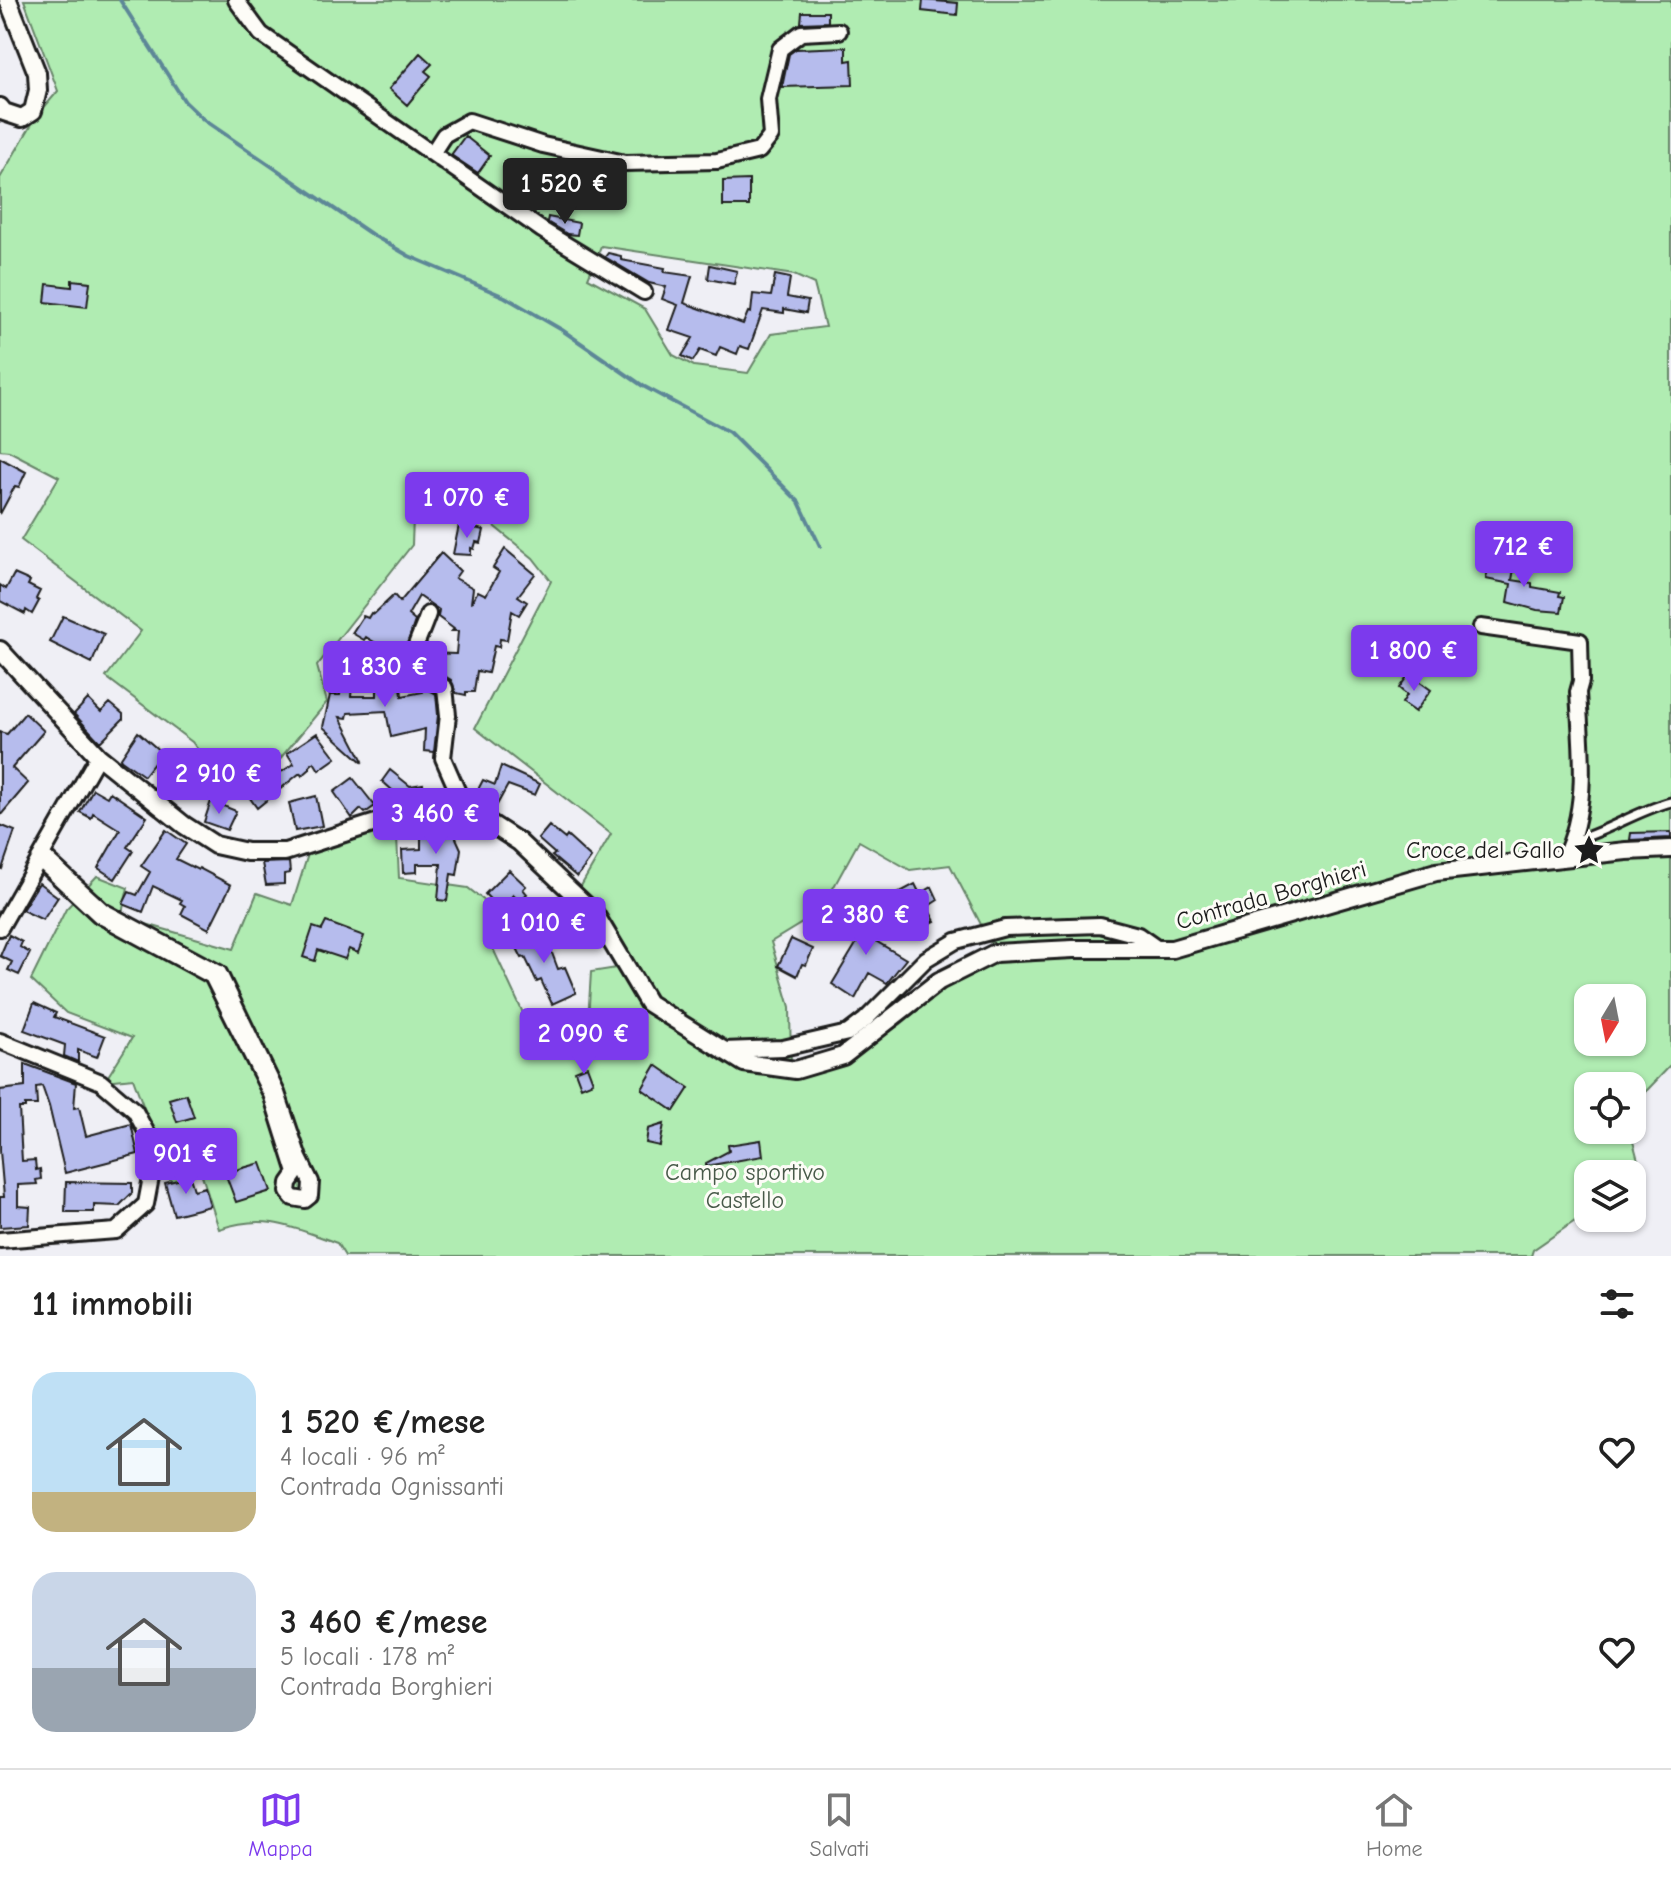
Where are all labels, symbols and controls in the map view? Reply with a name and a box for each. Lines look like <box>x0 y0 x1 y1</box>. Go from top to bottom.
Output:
pin: 1 520 € <box>491 158 639 226</box>
text: 1 520 € <box>521 169 609 199</box>
pin: 1 070 € <box>393 472 541 540</box>
text: 1 070 € <box>423 483 511 513</box>
pin: 712 € <box>1468 521 1580 589</box>
text: 712 € <box>1493 532 1555 562</box>
pin: 1 800 € <box>1340 625 1488 693</box>
text: 1 800 € <box>1369 636 1459 666</box>
pin: 1 830 € <box>311 641 459 709</box>
text: 1 830 € <box>341 652 429 682</box>
pin: 2 910 € <box>145 748 293 816</box>
text: 2 910 € <box>175 759 263 789</box>
pin: 3 460 € <box>362 788 510 856</box>
text: 3 460 € <box>391 799 481 829</box>
place icon: Croce del Gallo <box>1572 833 1606 867</box>
place label: Croce del Gallo <box>1406 836 1565 864</box>
street label: Contrada Borghieri <box>1173 854 1369 936</box>
pin: 2 380 € <box>792 889 940 957</box>
pin: 1 010 € <box>470 897 618 965</box>
text: 2 380 € <box>821 900 911 930</box>
text: 1 010 € <box>501 908 587 938</box>
north arrow <box>1574 984 1646 1056</box>
map controls <box>1574 984 1646 1232</box>
pin: 2 090 € <box>510 1008 658 1076</box>
text: 2 090 € <box>538 1019 630 1049</box>
button: locate <box>1574 1072 1646 1144</box>
pin: 901 € <box>130 1128 242 1196</box>
text: 901 € <box>153 1139 219 1169</box>
park label: Campo sportivo Castello <box>665 1158 825 1214</box>
button: layers <box>1574 1160 1646 1232</box>
icon: filters <box>1595 1282 1639 1326</box>
text: 11 immobili <box>32 1284 193 1324</box>
text: 1 520 €/mese <box>280 1402 485 1442</box>
icon: home <box>96 1404 192 1500</box>
icon: heart <box>1595 1430 1639 1474</box>
text: 4 locali · 96 m² <box>280 1442 445 1472</box>
text: Contrada Ognissanti <box>280 1472 504 1502</box>
text: 3 460 €/mese <box>280 1602 487 1642</box>
icon: home <box>96 1604 192 1700</box>
icon: heart <box>1595 1630 1639 1674</box>
text: 5 locali · 178 m² <box>280 1642 454 1672</box>
text: Contrada Borghieri <box>280 1672 493 1702</box>
tab: Mappa <box>248 1788 313 1862</box>
tab: Salvati <box>810 1788 869 1862</box>
tab: Home <box>1366 1788 1423 1862</box>

